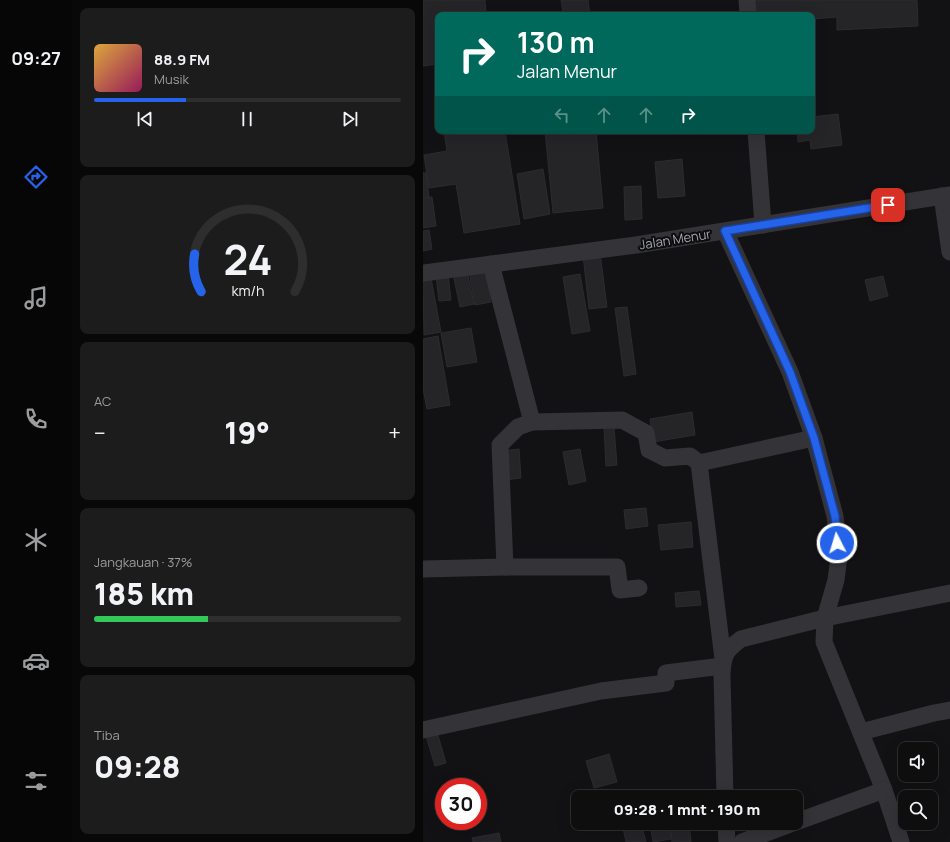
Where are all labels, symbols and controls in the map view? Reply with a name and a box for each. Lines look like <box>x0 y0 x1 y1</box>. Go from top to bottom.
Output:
text: 130 m <box>517 23 595 61</box>
icon: right <box>451 28 503 80</box>
text: 09:27 <box>11 46 61 70</box>
text: 88.9 FM <box>154 49 210 70</box>
text: Jalan Menur <box>517 59 617 83</box>
text: Musik <box>154 70 189 88</box>
icon: left <box>551 104 573 126</box>
icon: ahead <box>593 104 615 126</box>
icon: ahead <box>635 104 657 126</box>
icon: right <box>677 104 699 126</box>
icon: previous <box>134 108 156 130</box>
icon: pause <box>236 108 258 130</box>
icon: next <box>339 108 361 130</box>
icon: directions <box>22 163 50 191</box>
pin <box>871 188 905 222</box>
icon: arrive <box>877 194 899 216</box>
street label: Jalan Menur <box>638 224 712 254</box>
text: 24 <box>223 231 272 287</box>
text: km/h <box>231 281 264 300</box>
icon: music <box>22 284 50 312</box>
text: AC <box>94 392 111 410</box>
icon: phone <box>22 405 50 433</box>
text: 19° <box>224 412 270 453</box>
text: − <box>94 418 106 448</box>
text: + <box>388 418 401 448</box>
position arrow <box>816 522 858 564</box>
icon: climate <box>22 526 50 554</box>
text: Jangkauan · 37% <box>94 553 193 571</box>
text: 185 km <box>94 573 194 614</box>
icon: car <box>22 647 50 675</box>
text: Tiba <box>94 726 120 744</box>
map controls <box>898 742 938 830</box>
button: sound <box>898 742 938 782</box>
text: 09:28 <box>94 746 180 787</box>
icon: filters <box>22 767 50 795</box>
speed limit sign: 30 <box>435 778 487 830</box>
button: search <box>898 790 938 830</box>
text: 09:28 · 1 mnt · 190 m <box>614 799 760 820</box>

